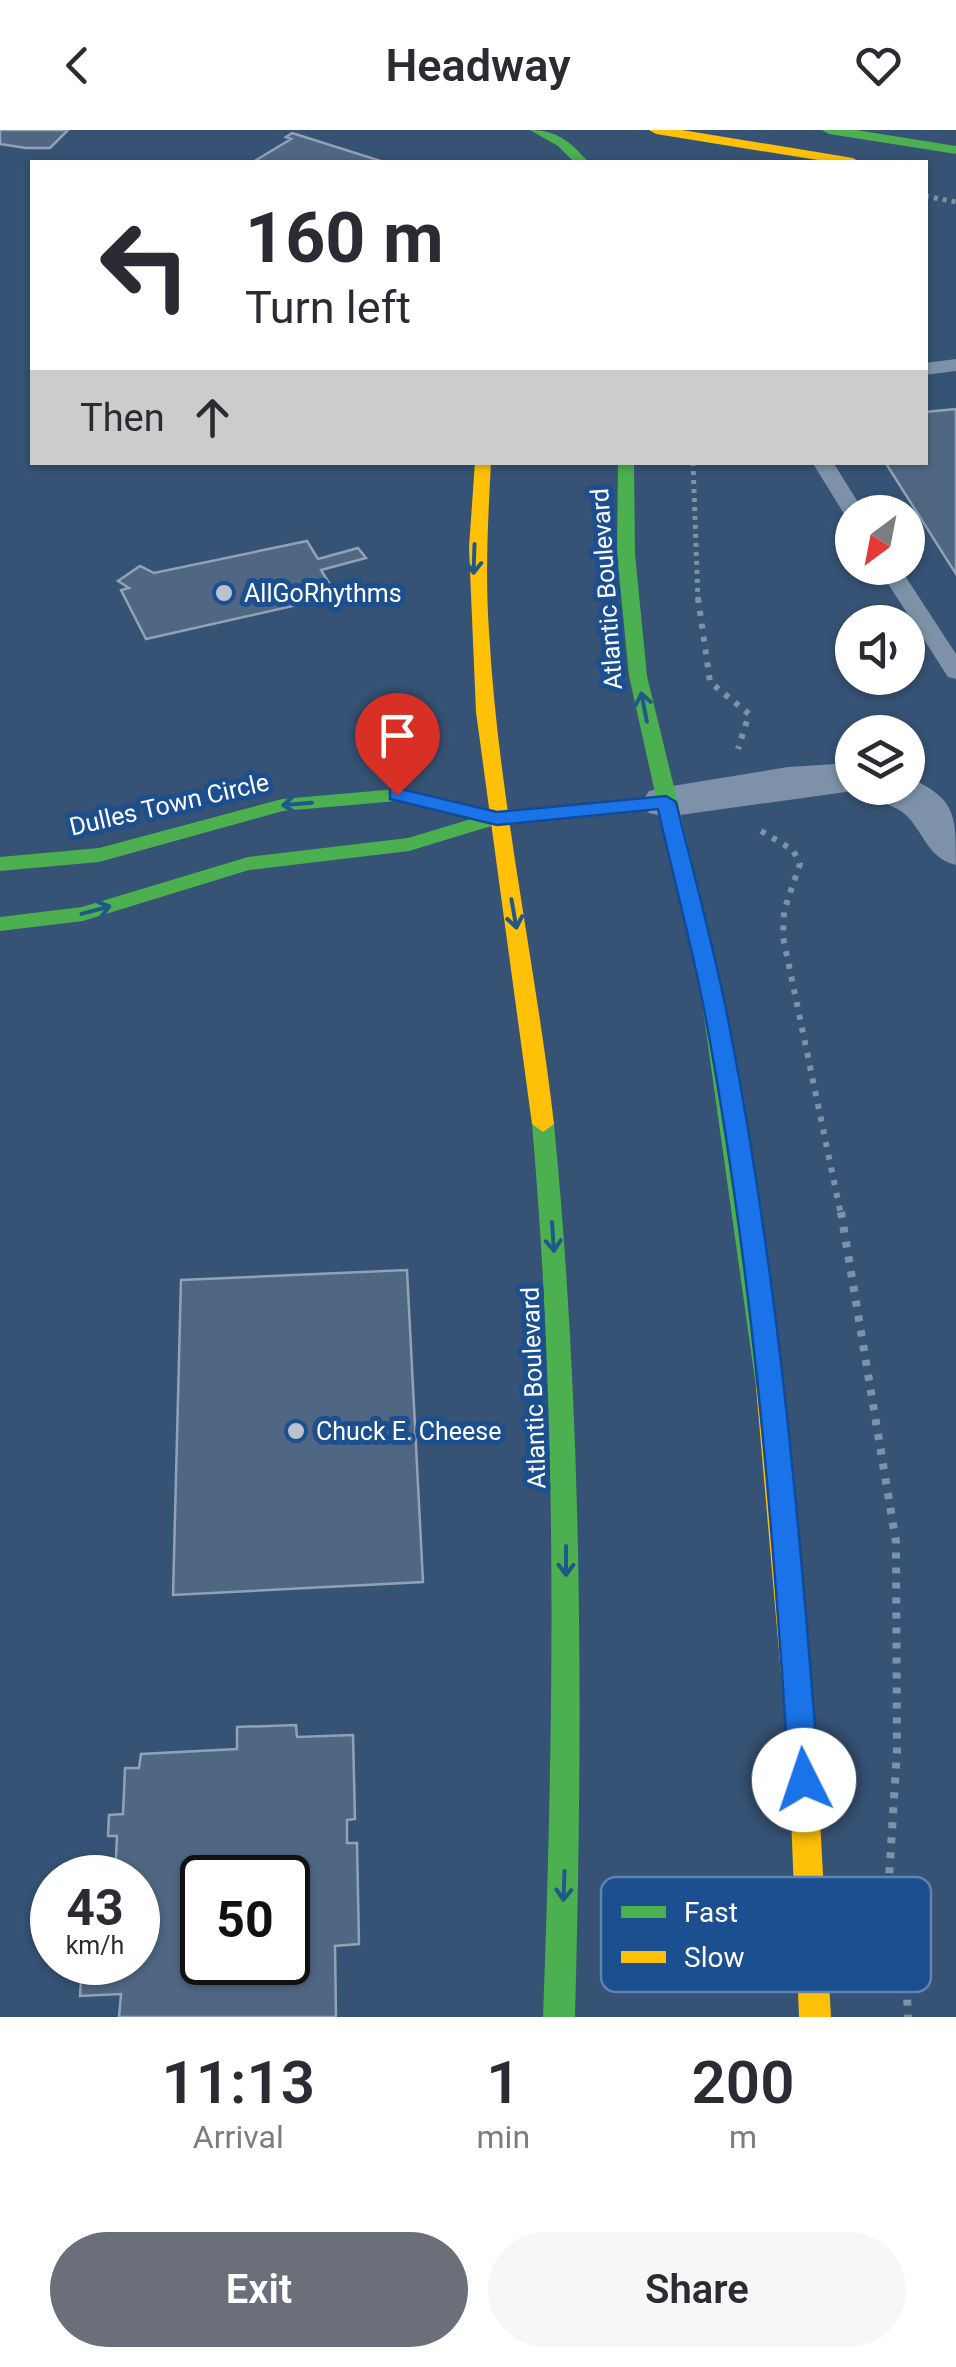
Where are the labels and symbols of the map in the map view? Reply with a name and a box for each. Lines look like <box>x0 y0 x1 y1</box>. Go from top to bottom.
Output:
street label: Atlantic Boulevard <box>585 487 628 691</box>
north arrow <box>835 495 925 585</box>
one-way arrow <box>465 543 484 575</box>
place label: AllGoRhythms <box>244 579 402 608</box>
marker: AllGoRhythms <box>213 582 235 604</box>
one-way arrow <box>634 691 653 724</box>
pin <box>355 693 440 796</box>
street label: Dulles Town Circle <box>66 767 272 842</box>
one-way arrow <box>282 794 314 813</box>
one-way arrow <box>505 897 524 930</box>
one-way arrow <box>80 899 111 918</box>
one-way arrow <box>544 1220 563 1252</box>
street label: Atlantic Boulevard <box>515 1287 552 1489</box>
place label: Chuck E. Cheese <box>316 1417 502 1446</box>
marker: Chuck E. Cheese <box>285 1420 307 1442</box>
one-way arrow <box>556 1544 576 1577</box>
position arrow <box>752 1728 856 1832</box>
speed limit sign: 50 <box>180 1855 310 1985</box>
one-way arrow <box>555 1870 574 1902</box>
legend <box>601 1877 931 1992</box>
text: Fast <box>684 1896 738 1929</box>
text: Slow <box>684 1941 744 1974</box>

